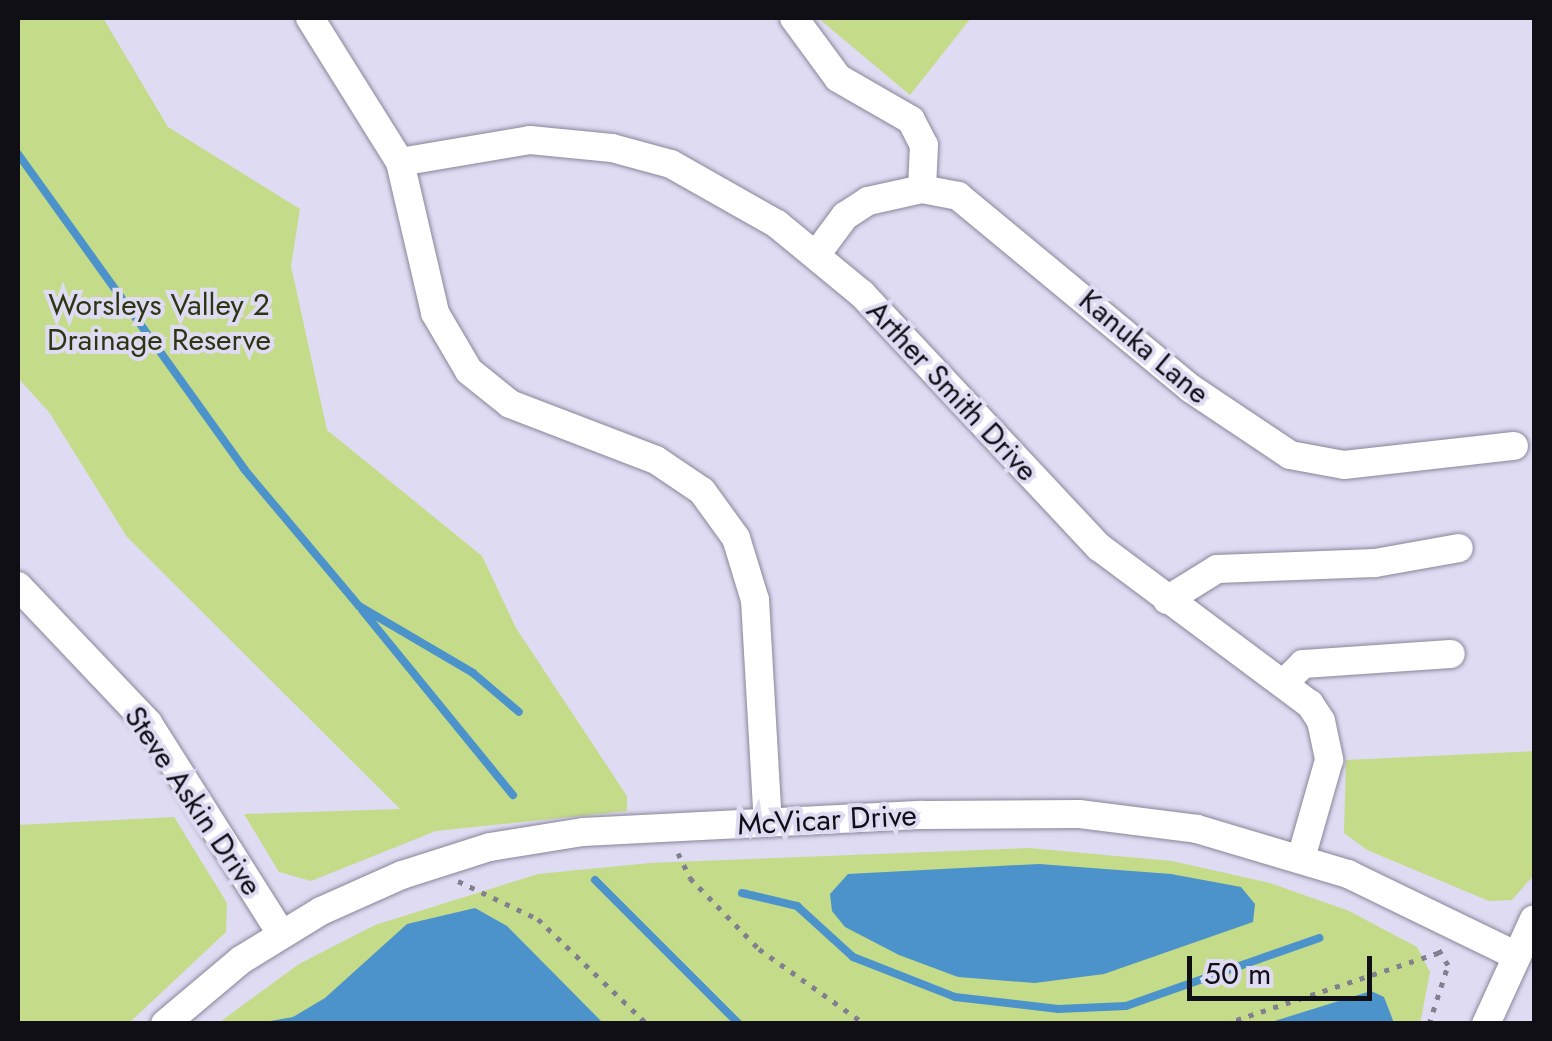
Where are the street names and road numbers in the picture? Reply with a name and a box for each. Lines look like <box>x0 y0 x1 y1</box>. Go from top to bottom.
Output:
street label: Kanuka Lane <box>1072 282 1216 412</box>
street label: Arther Smith Drive <box>859 293 1045 489</box>
street label: Steve Askin Drive <box>117 700 269 902</box>
street label: McVicar Drive <box>736 797 918 843</box>

